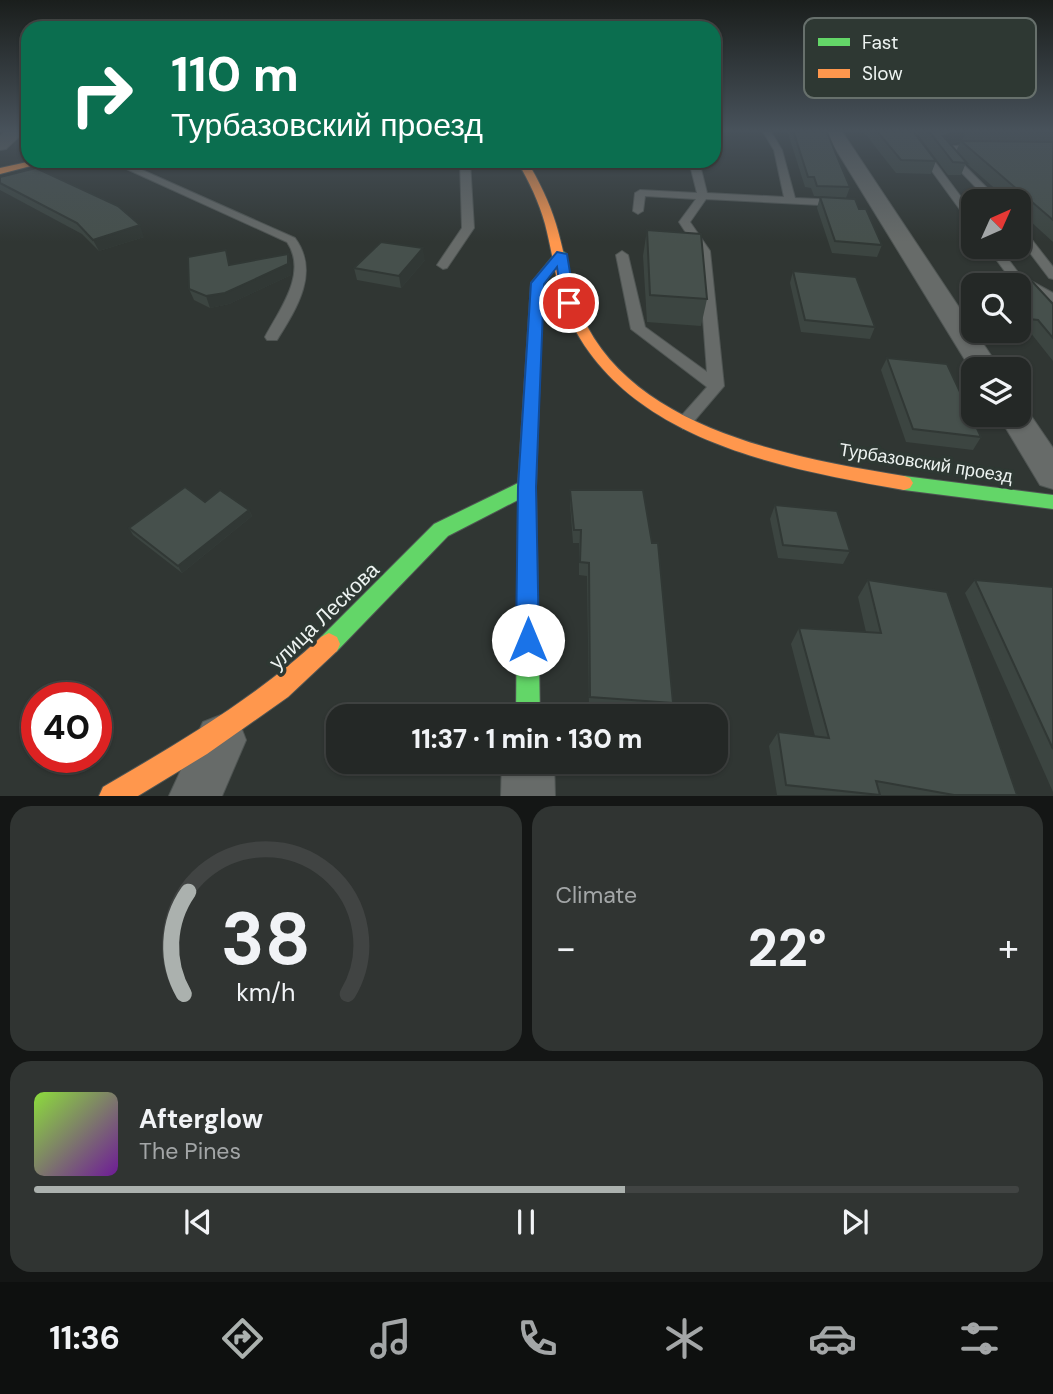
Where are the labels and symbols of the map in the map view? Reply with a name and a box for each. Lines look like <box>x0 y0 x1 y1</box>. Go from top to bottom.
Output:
legend <box>804 18 1036 98</box>
text: Fast <box>862 30 898 55</box>
text: Slow <box>862 61 903 86</box>
north arrow <box>961 189 1031 259</box>
pin <box>539 273 599 333</box>
street label: Турбазовский проезд <box>837 437 1015 489</box>
street label: улица Лескова <box>263 556 385 676</box>
position arrow <box>491 603 565 677</box>
speed limit sign: 40 <box>21 682 112 773</box>

